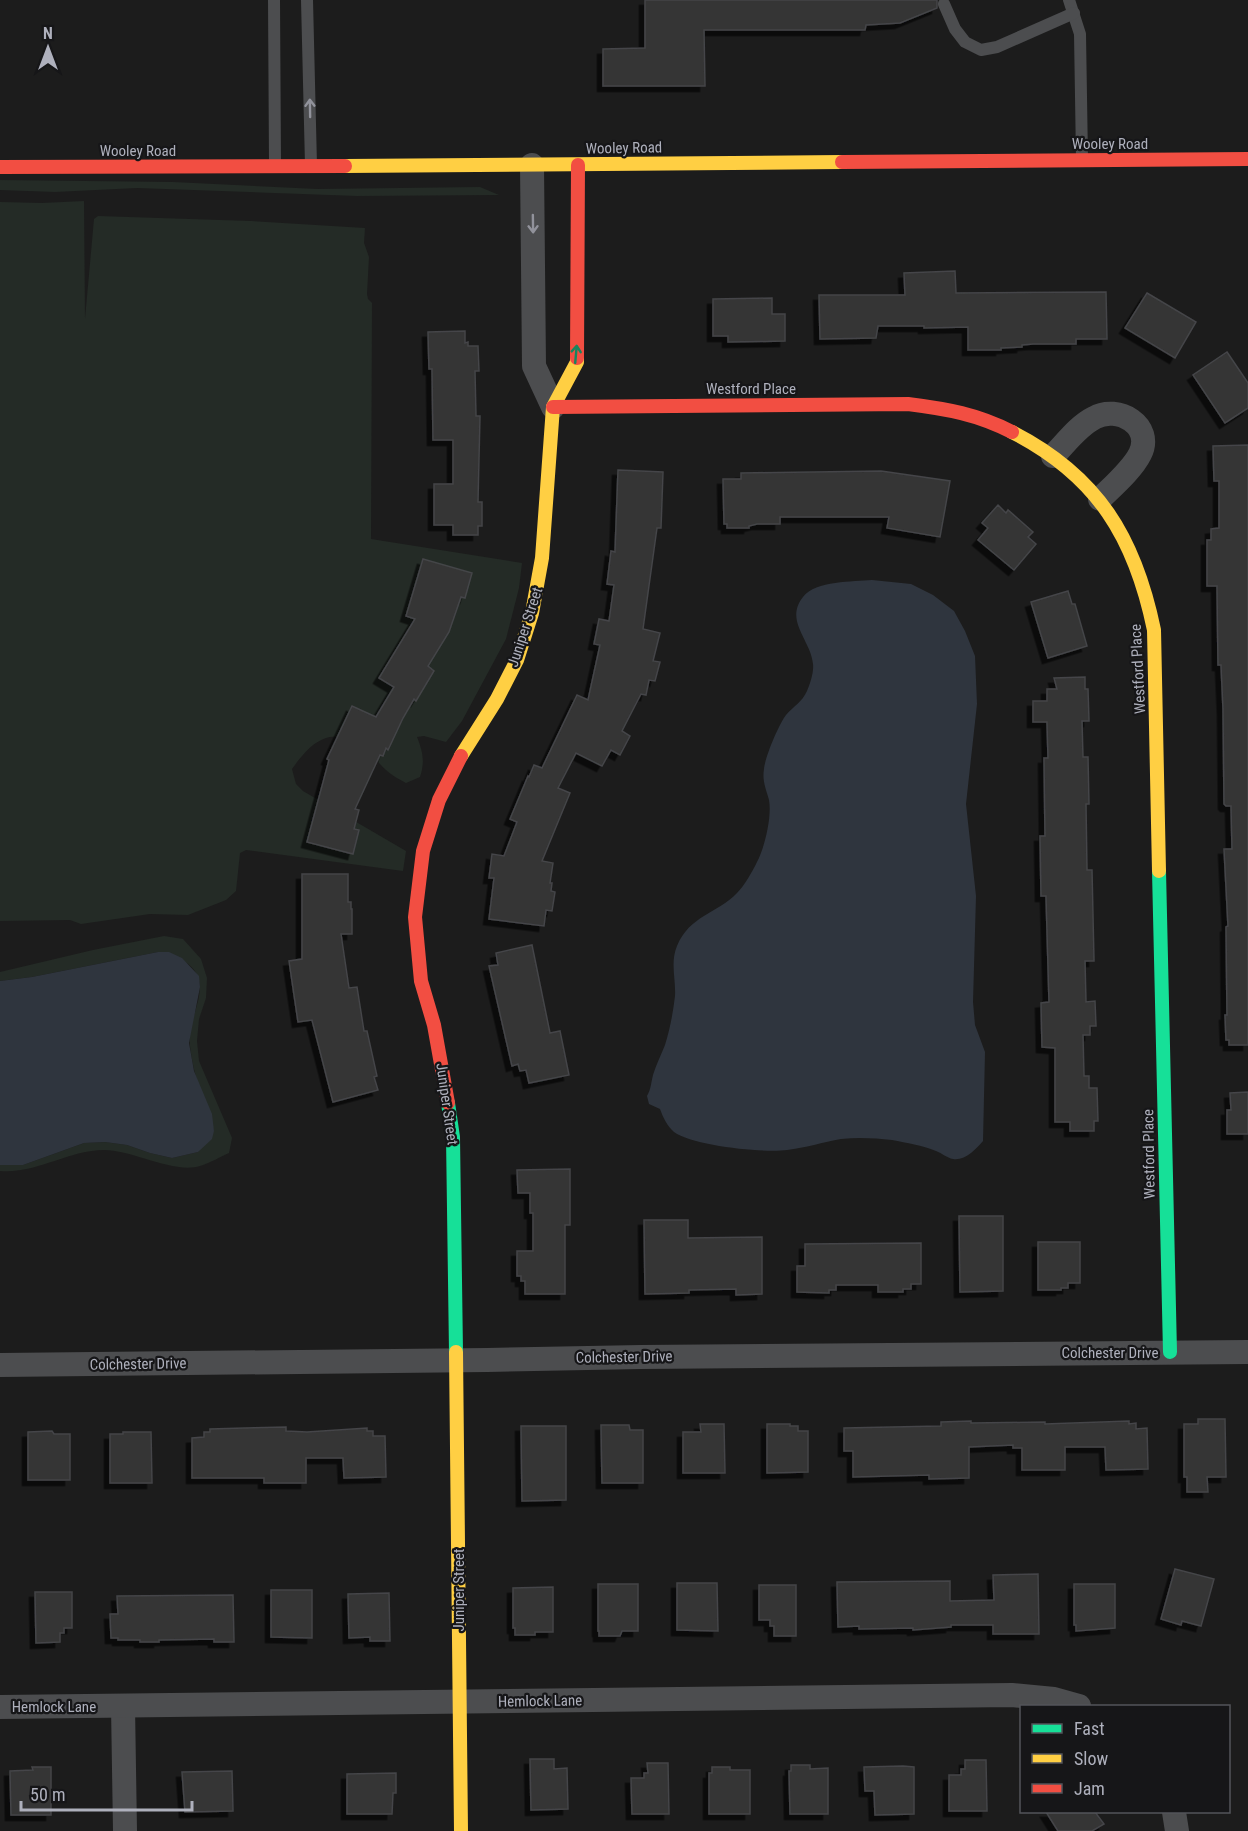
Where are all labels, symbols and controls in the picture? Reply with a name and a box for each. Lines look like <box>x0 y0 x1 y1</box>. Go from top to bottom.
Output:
north arrow <box>18 18 78 78</box>
text: N <box>43 24 53 43</box>
one-way arrow <box>304 99 315 119</box>
street label: Wooley Road <box>1072 135 1148 153</box>
street label: Wooley Road <box>586 138 662 158</box>
street label: Wooley Road <box>100 142 176 160</box>
one-way arrow <box>527 213 538 233</box>
one-way arrow <box>571 345 582 365</box>
street label: Westford Place <box>706 380 796 398</box>
street label: Juniper Street <box>504 585 546 669</box>
street label: Westford Place <box>1127 624 1149 714</box>
street label: Juniper Street <box>432 1062 462 1146</box>
street label: Westford Place <box>1139 1109 1159 1199</box>
street label: Colchester Drive <box>1062 1344 1158 1362</box>
street label: Colchester Drive <box>575 1347 673 1367</box>
street label: Colchester Drive <box>89 1354 187 1374</box>
street label: Juniper Street <box>450 1549 468 1631</box>
street label: Hemlock Lane <box>498 1691 582 1711</box>
street label: Hemlock Lane <box>12 1698 96 1716</box>
legend <box>1020 1705 1230 1813</box>
text: Fast <box>1074 1718 1105 1739</box>
text: Slow <box>1074 1748 1109 1769</box>
scale bar <box>21 1774 192 1812</box>
text: Jam <box>1074 1778 1105 1799</box>
text: 50 m <box>30 1784 65 1805</box>

